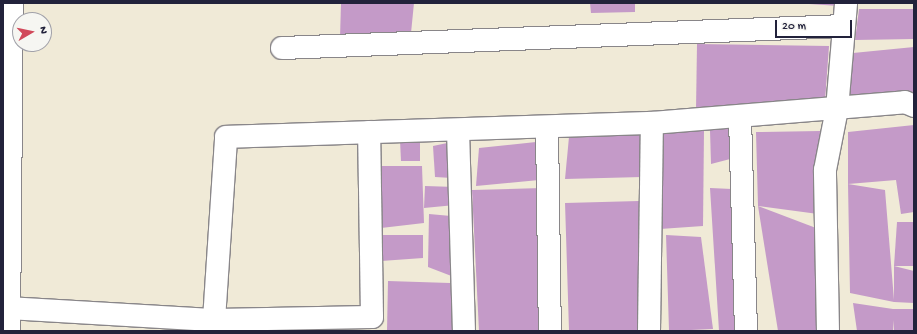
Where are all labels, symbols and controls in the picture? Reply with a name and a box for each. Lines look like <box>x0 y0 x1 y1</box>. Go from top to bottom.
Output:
north arrow <box>12 12 52 52</box>
scale bar <box>777 12 854 38</box>
text: 20 m <box>782 20 806 34</box>
text: N <box>36 26 49 35</box>

